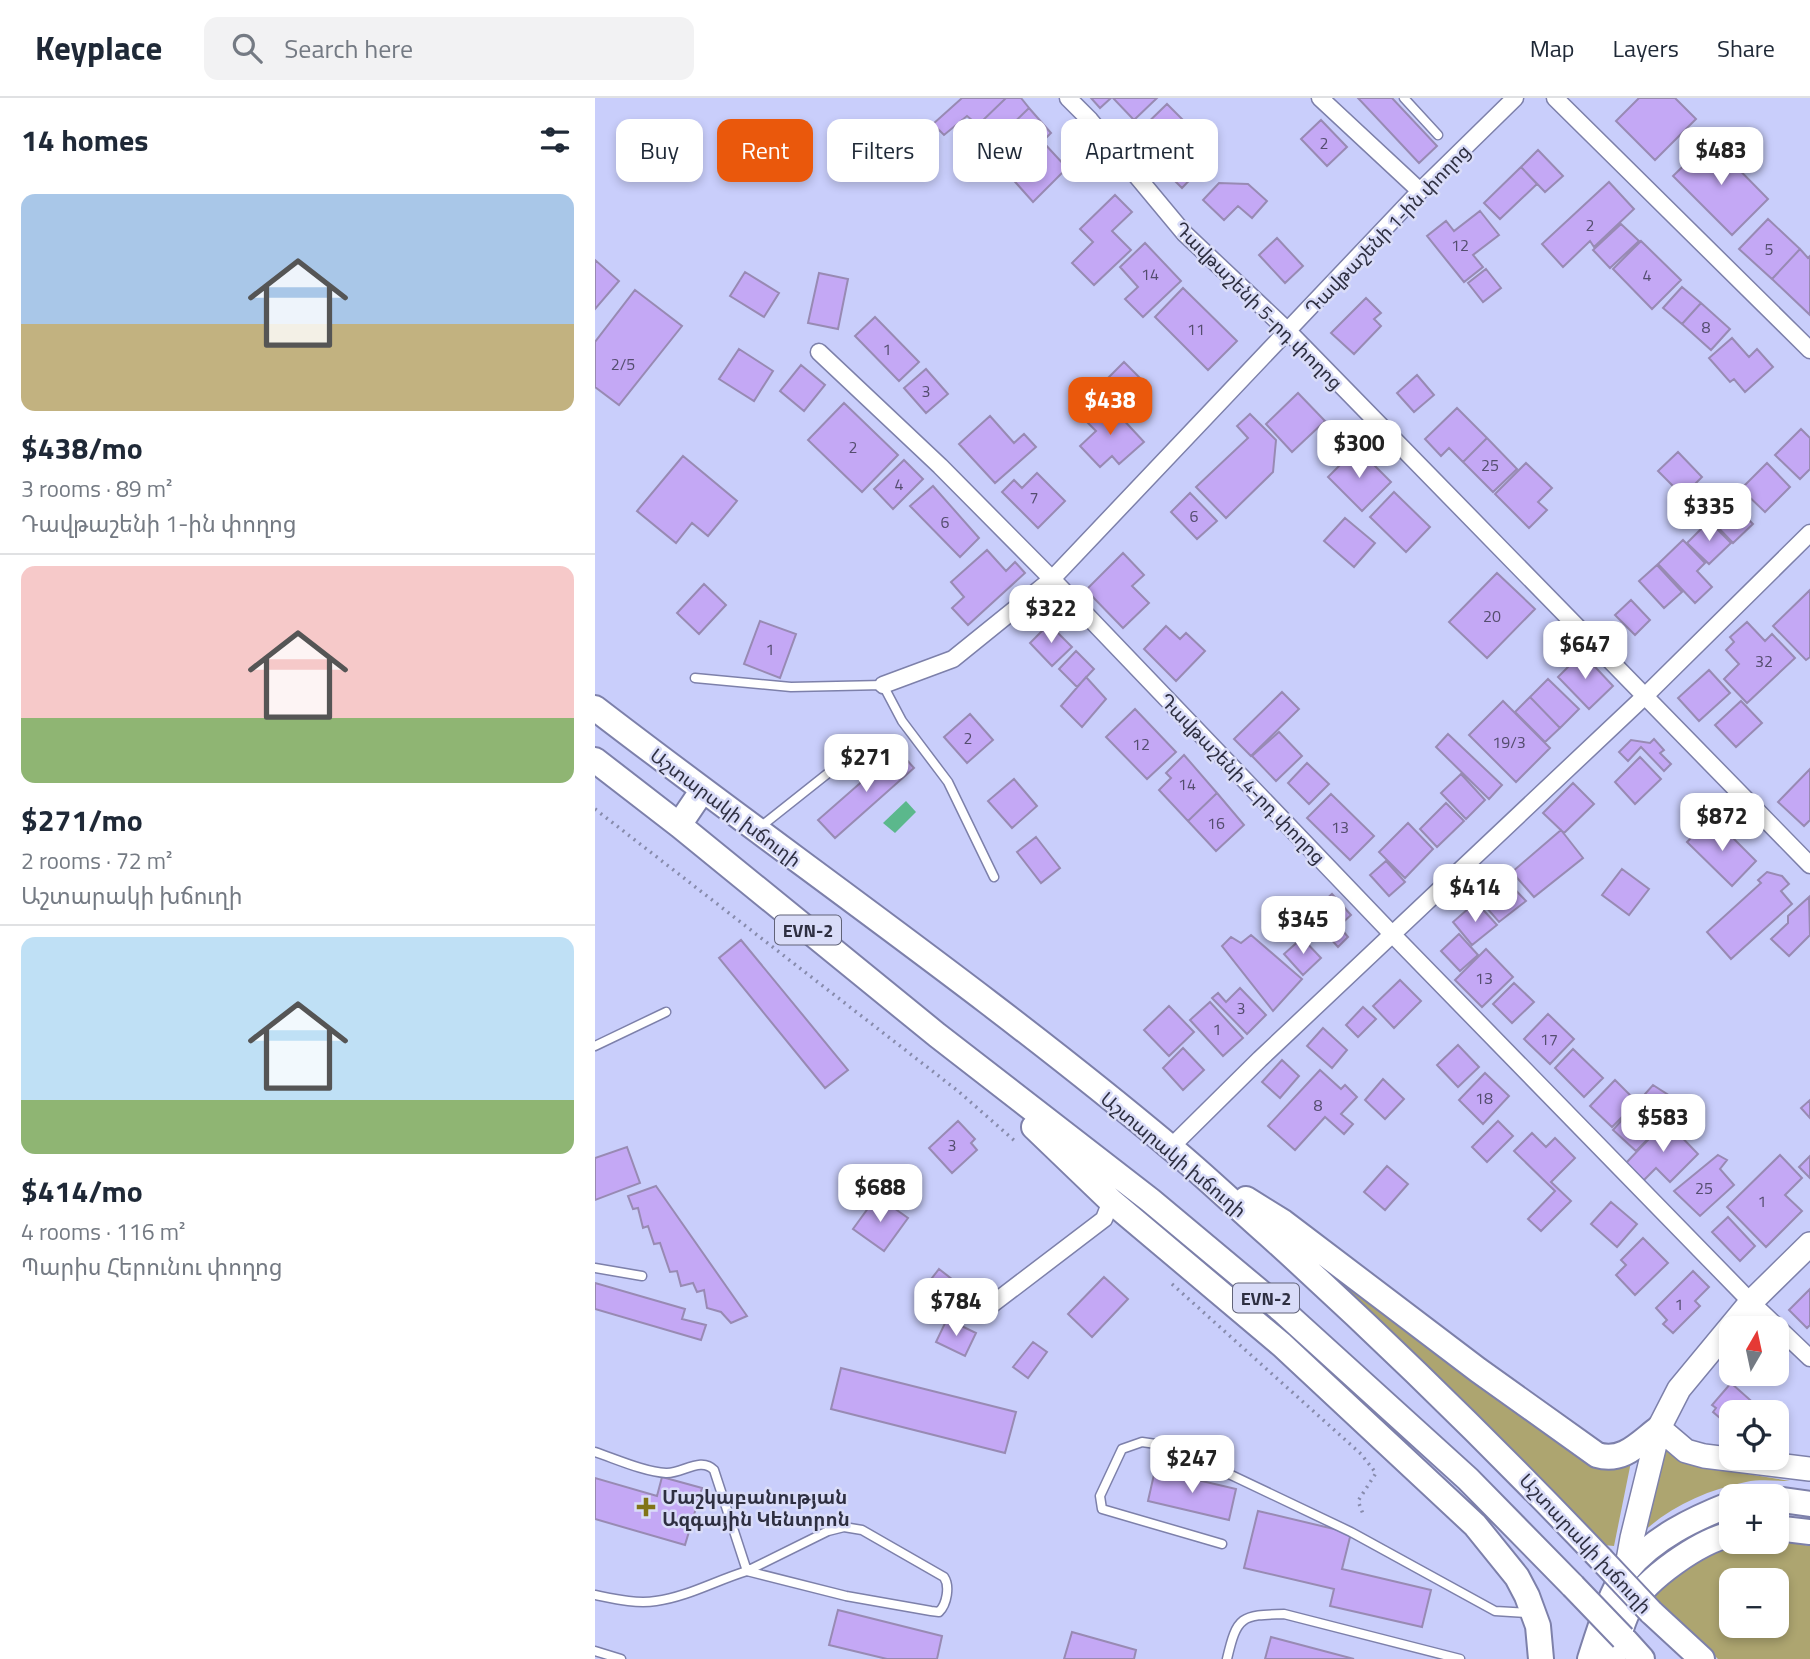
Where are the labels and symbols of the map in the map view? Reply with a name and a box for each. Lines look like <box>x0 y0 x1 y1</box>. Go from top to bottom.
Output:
pin: $483 <box>1680 127 1762 187</box>
house number: 2 <box>1320 131 1328 155</box>
street label: Դավթաշենի 1-ին փողոց <box>1297 137 1477 321</box>
house number: 2 <box>1586 213 1594 237</box>
street label: Դավթաշենի 5-րդ փողոց <box>1168 214 1350 396</box>
house number: 12 <box>1451 233 1469 257</box>
house number: 5 <box>1765 237 1774 261</box>
house number: 14 <box>1141 262 1159 286</box>
house number: 4 <box>1643 263 1652 287</box>
house number: 8 <box>1702 315 1711 339</box>
house number: 11 <box>1187 317 1205 341</box>
house number: 1 <box>883 337 891 361</box>
house number: 2/5 <box>611 352 635 376</box>
pin: $438 <box>1069 378 1151 437</box>
house number: 3 <box>922 379 930 403</box>
pin: $300 <box>1318 420 1400 480</box>
house number: 2 <box>849 435 857 459</box>
house number: 25 <box>1481 453 1499 477</box>
house number: 4 <box>895 472 904 496</box>
pin: $335 <box>1668 484 1750 543</box>
house number: 7 <box>1030 485 1038 509</box>
house number: 6 <box>1190 504 1199 528</box>
house number: 6 <box>941 510 950 534</box>
pin: $322 <box>1010 586 1092 645</box>
house number: 20 <box>1483 604 1501 628</box>
pin: $647 <box>1544 622 1626 681</box>
house number: 1 <box>766 637 774 661</box>
house number: 32 <box>1755 649 1773 673</box>
street label: Դավթաշենի 4-րդ փողոց <box>1153 686 1333 870</box>
house number: 2 <box>964 726 972 750</box>
house number: 19/3 <box>1492 730 1526 754</box>
house number: 12 <box>1132 732 1150 756</box>
pin: $271 <box>825 734 907 794</box>
street label: Աշտարակի խճուղի <box>644 740 808 874</box>
house number: 14 <box>1178 772 1196 796</box>
pin: $872 <box>1681 794 1763 853</box>
house number: 16 <box>1207 811 1225 835</box>
house number: 13 <box>1331 815 1349 839</box>
pin: $414 <box>1434 864 1516 924</box>
pin: $345 <box>1262 896 1344 956</box>
road number: EVN-2 <box>775 916 841 944</box>
house number: 13 <box>1475 966 1493 990</box>
house number: 3 <box>1237 996 1245 1020</box>
house number: 1 <box>1213 1017 1221 1041</box>
house number: 17 <box>1540 1027 1558 1051</box>
street label: Աշտարակի խճուղի <box>1095 1084 1253 1224</box>
house number: 18 <box>1475 1086 1493 1110</box>
house number: 8 <box>1314 1093 1323 1117</box>
pin: $583 <box>1622 1094 1704 1154</box>
house number: 3 <box>948 1133 956 1157</box>
pin: $688 <box>839 1164 921 1224</box>
house number: 25 <box>1695 1176 1713 1200</box>
house number: 1 <box>1758 1189 1766 1213</box>
pin: $784 <box>915 1278 997 1338</box>
road number: EVN-2 <box>1233 1283 1299 1312</box>
house number: 1 <box>1675 1292 1683 1316</box>
north arrow <box>1719 1316 1789 1386</box>
pin: $247 <box>1151 1436 1233 1495</box>
street label: Աշտարակի խճուղի <box>1513 1466 1659 1620</box>
place label: Մաշկաբանության Ազգային Կենտրոն <box>662 1482 850 1533</box>
marker: Մաշկաբանության Ազգային Կենտրոն <box>636 1497 656 1517</box>

